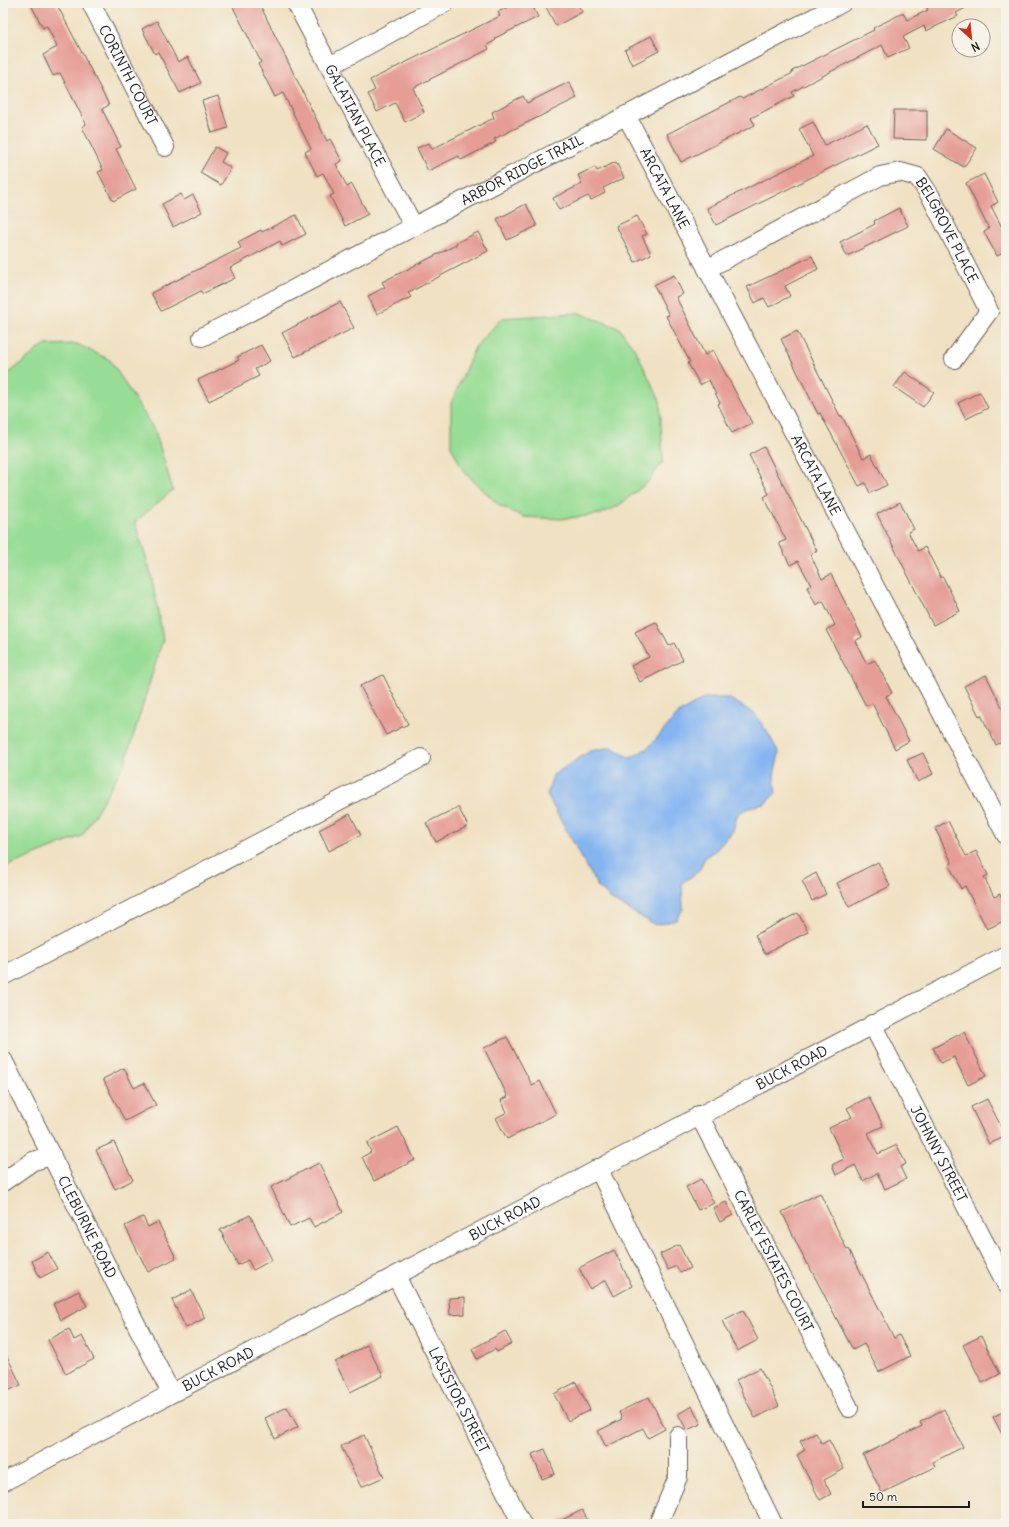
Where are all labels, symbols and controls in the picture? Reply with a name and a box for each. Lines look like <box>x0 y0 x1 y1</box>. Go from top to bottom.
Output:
north arrow <box>951 18 991 58</box>
street label: CORINTH COURT <box>95 22 161 128</box>
text: N <box>969 39 982 55</box>
street label: GALATIAN PLACE <box>321 61 389 170</box>
street label: ARBOR RIDGE TRAIL <box>458 130 587 209</box>
street label: ARCATA LANE <box>636 145 693 232</box>
street label: BELGROVE PLACE <box>912 174 982 286</box>
street label: ARCATA LANE <box>787 431 845 519</box>
street label: BUCK ROAD <box>753 1041 831 1094</box>
street label: JOHNNY STREET <box>906 1102 971 1205</box>
street label: CLEBURNE ROAD <box>54 1173 121 1281</box>
street label: CARLEY ESTATES COURT <box>730 1187 818 1335</box>
street label: BUCK ROAD <box>466 1192 544 1245</box>
street label: BUCK ROAD <box>179 1343 257 1395</box>
street label: LASISTOR STREET <box>425 1344 493 1456</box>
scale bar <box>863 1483 969 1509</box>
text: 50 m <box>869 1489 898 1504</box>

